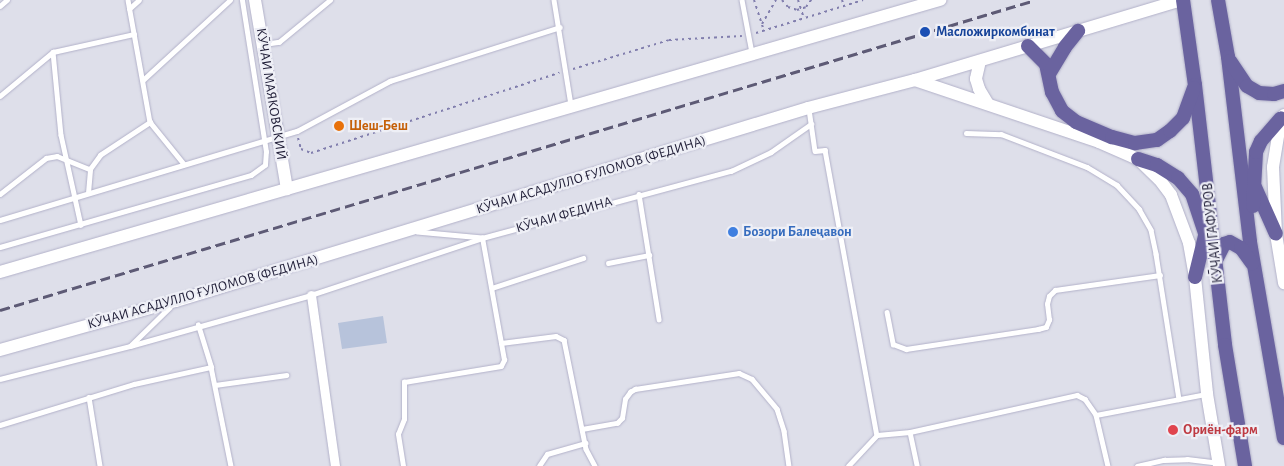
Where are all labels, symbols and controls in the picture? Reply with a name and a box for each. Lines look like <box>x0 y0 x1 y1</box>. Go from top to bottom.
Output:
place label: Масложиркомбинат <box>936 24 1055 40</box>
marker: Масложиркомбинат <box>918 25 932 39</box>
street label: КӮЧАИ МАЯКОВСКИЙ <box>252 27 290 161</box>
place label: Шеш-Беш <box>349 118 408 134</box>
marker: Шеш-Беш <box>333 120 345 132</box>
street label: КӮЧАИ АСАДУЛЛО ҒУЛОМОВ (ФЕДИНА) <box>474 132 708 218</box>
street label: КӮЧАИ ГАФУРОВ <box>1199 182 1227 284</box>
street label: КӮЧАИ ФЕДИНА <box>514 193 614 237</box>
place label: Бозори Балеҷавон <box>743 224 852 240</box>
marker: Бозори Балеҷавон <box>727 226 739 238</box>
street label: КӮЧАИ АСАДУЛЛО ҒУЛОМОВ (ФЕДИНА) <box>86 251 320 333</box>
place label: Ориён-фарм <box>1183 422 1258 438</box>
marker: Ориён-фарм <box>1167 424 1179 436</box>

